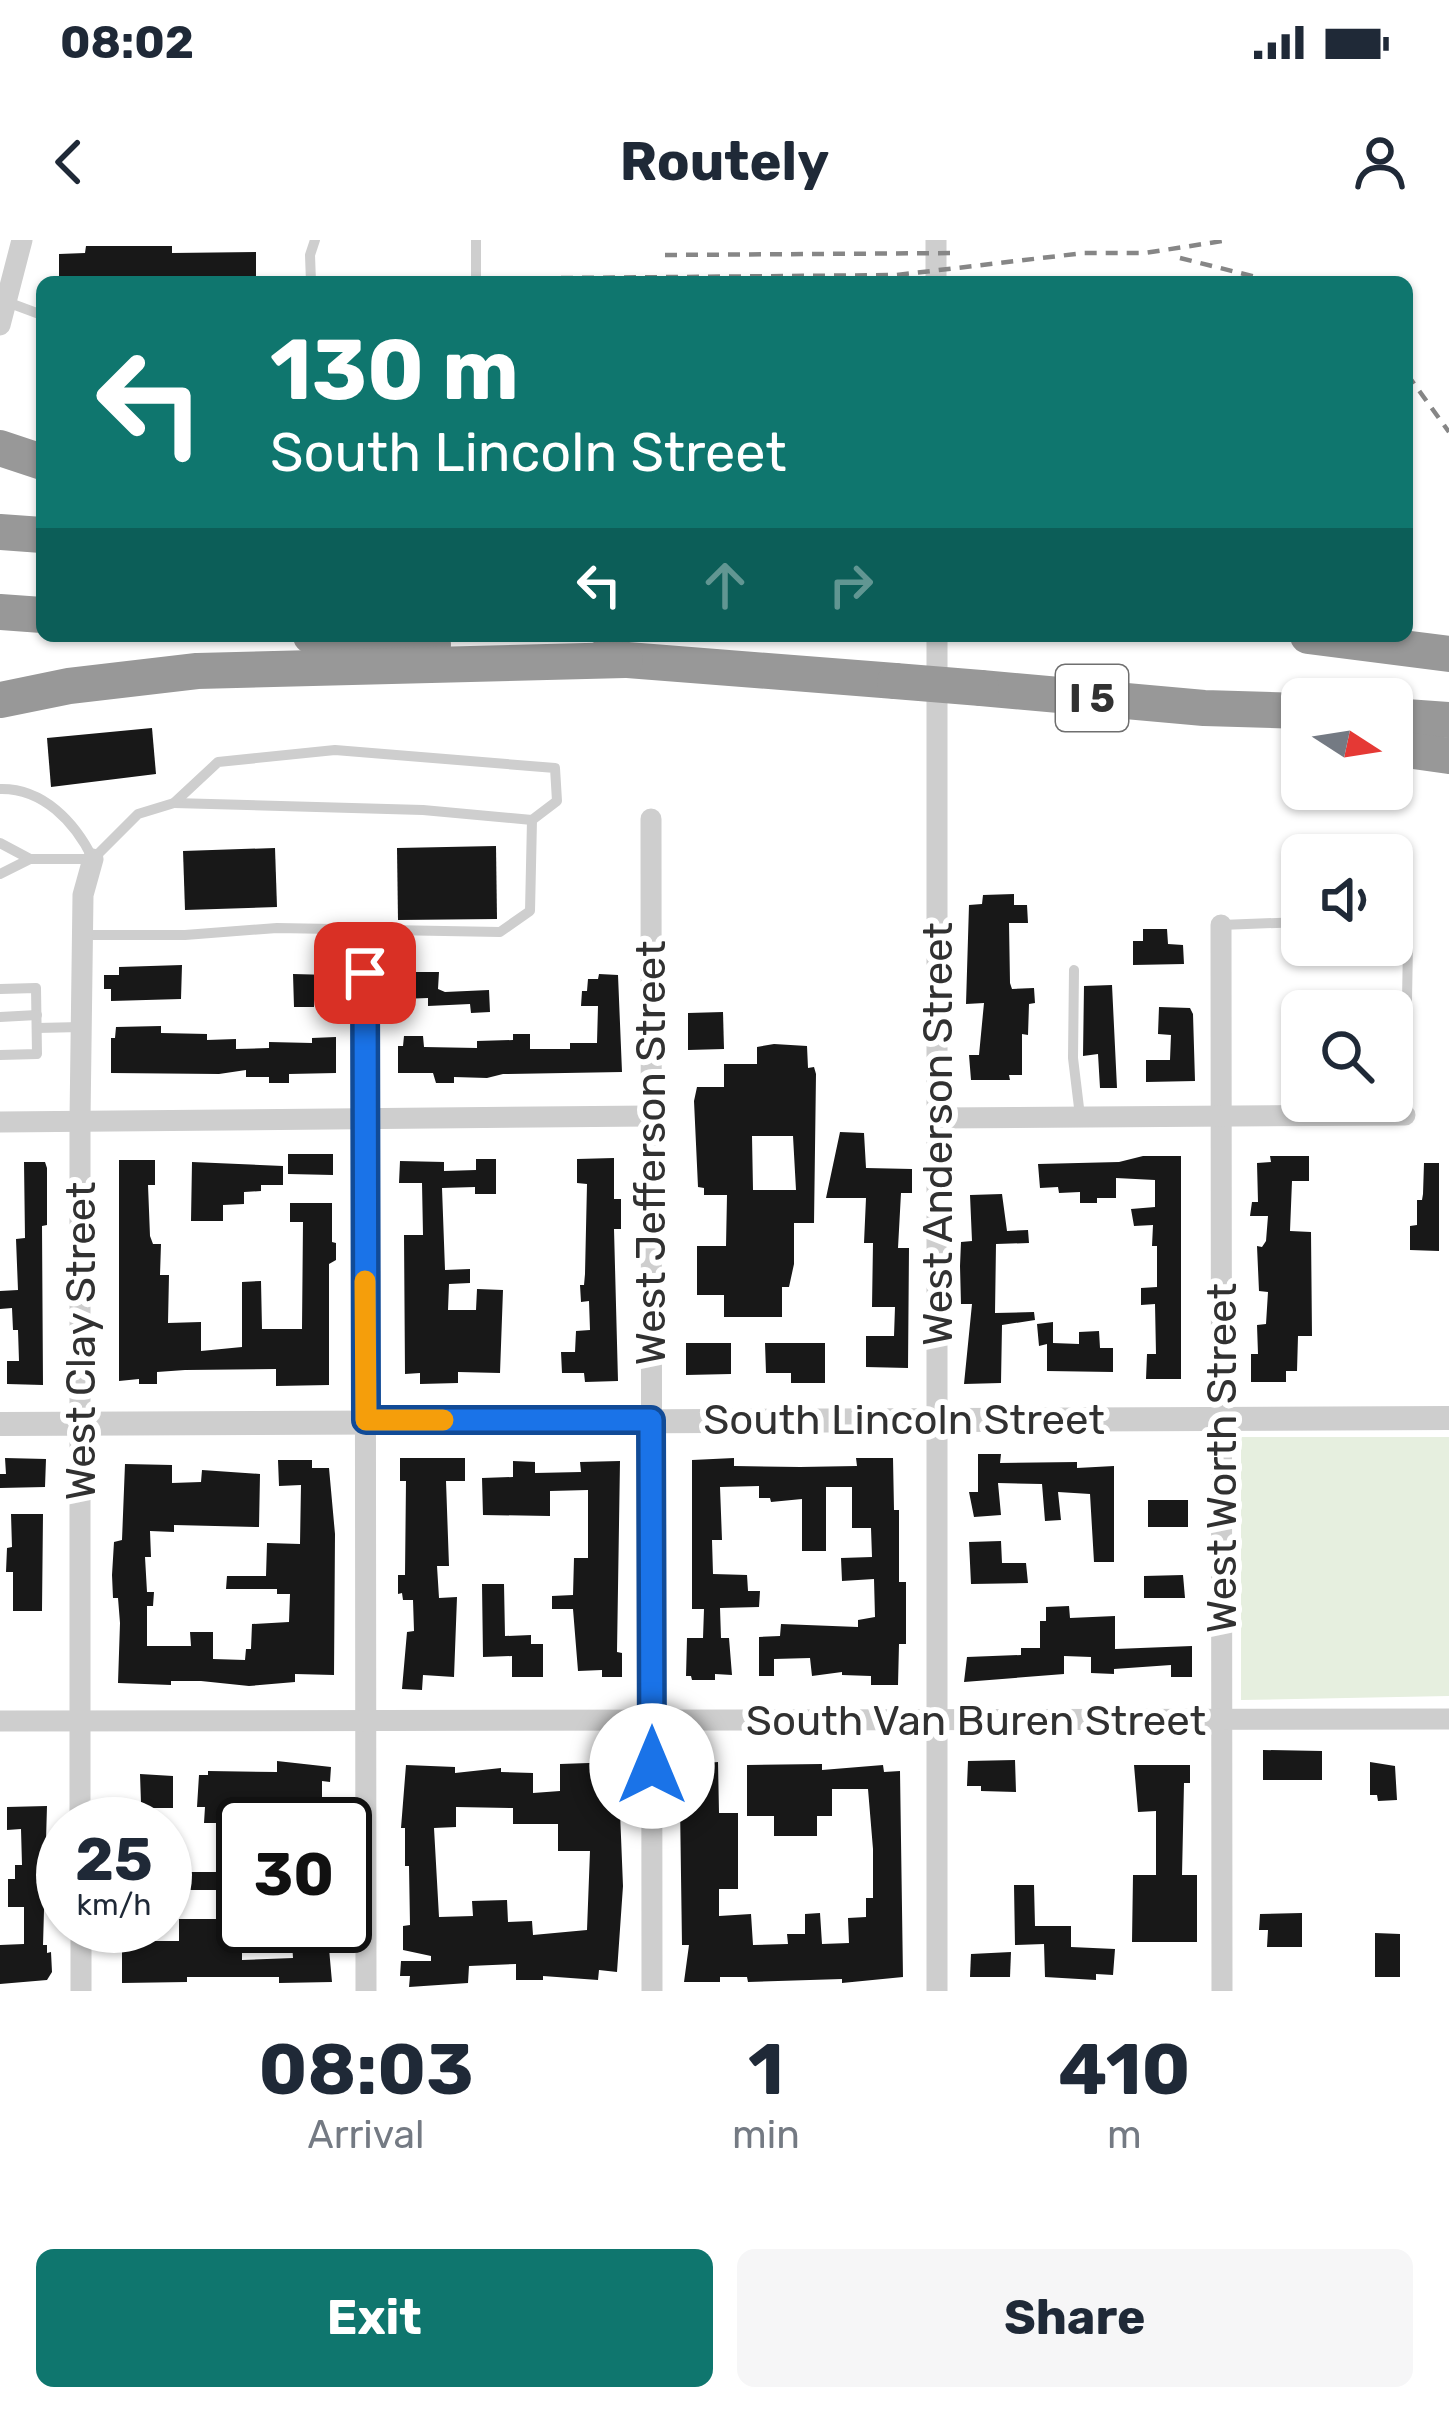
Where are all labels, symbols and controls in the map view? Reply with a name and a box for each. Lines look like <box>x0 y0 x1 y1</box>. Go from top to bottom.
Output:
text: 08:02 <box>60 16 194 69</box>
icon: back <box>36 129 102 195</box>
icon: person <box>1347 129 1413 195</box>
text: Routely <box>620 130 829 194</box>
text: 130 m <box>270 320 519 420</box>
icon: left <box>72 324 228 480</box>
text: South Lincoln Street <box>270 421 787 485</box>
icon: left <box>566 552 632 618</box>
icon: ahead <box>692 552 758 618</box>
icon: right <box>818 552 884 618</box>
road number: I 5 <box>1056 665 1128 731</box>
north arrow <box>1281 678 1413 810</box>
map controls <box>1281 678 1413 1122</box>
button: sound <box>1281 834 1413 966</box>
pin <box>314 922 416 1024</box>
street label: West Anderson Street <box>913 922 963 1346</box>
icon: arrive <box>332 940 398 1006</box>
street label: West Jefferson Street <box>626 940 676 1366</box>
button: search <box>1281 990 1413 1122</box>
street label: West Clay Street <box>56 1181 106 1501</box>
street label: West Worth Street <box>1197 1283 1247 1633</box>
street label: South Lincoln Street <box>703 1395 1105 1445</box>
street label: South Van Buren Street <box>746 1696 1206 1746</box>
position arrow <box>589 1703 715 1829</box>
speed limit sign: 30 <box>216 1797 372 1953</box>
text: 25 <box>75 1824 153 1895</box>
text: km/h <box>77 1887 151 1923</box>
text: 08:03 <box>258 2027 474 2112</box>
text: 1 <box>748 2027 784 2112</box>
text: 410 <box>1058 2027 1190 2112</box>
text: Arrival <box>308 2112 425 2158</box>
text: min <box>732 2112 800 2158</box>
text: m <box>1107 2112 1142 2158</box>
button: Exit <box>36 2249 713 2387</box>
button: Share <box>737 2249 1413 2387</box>

